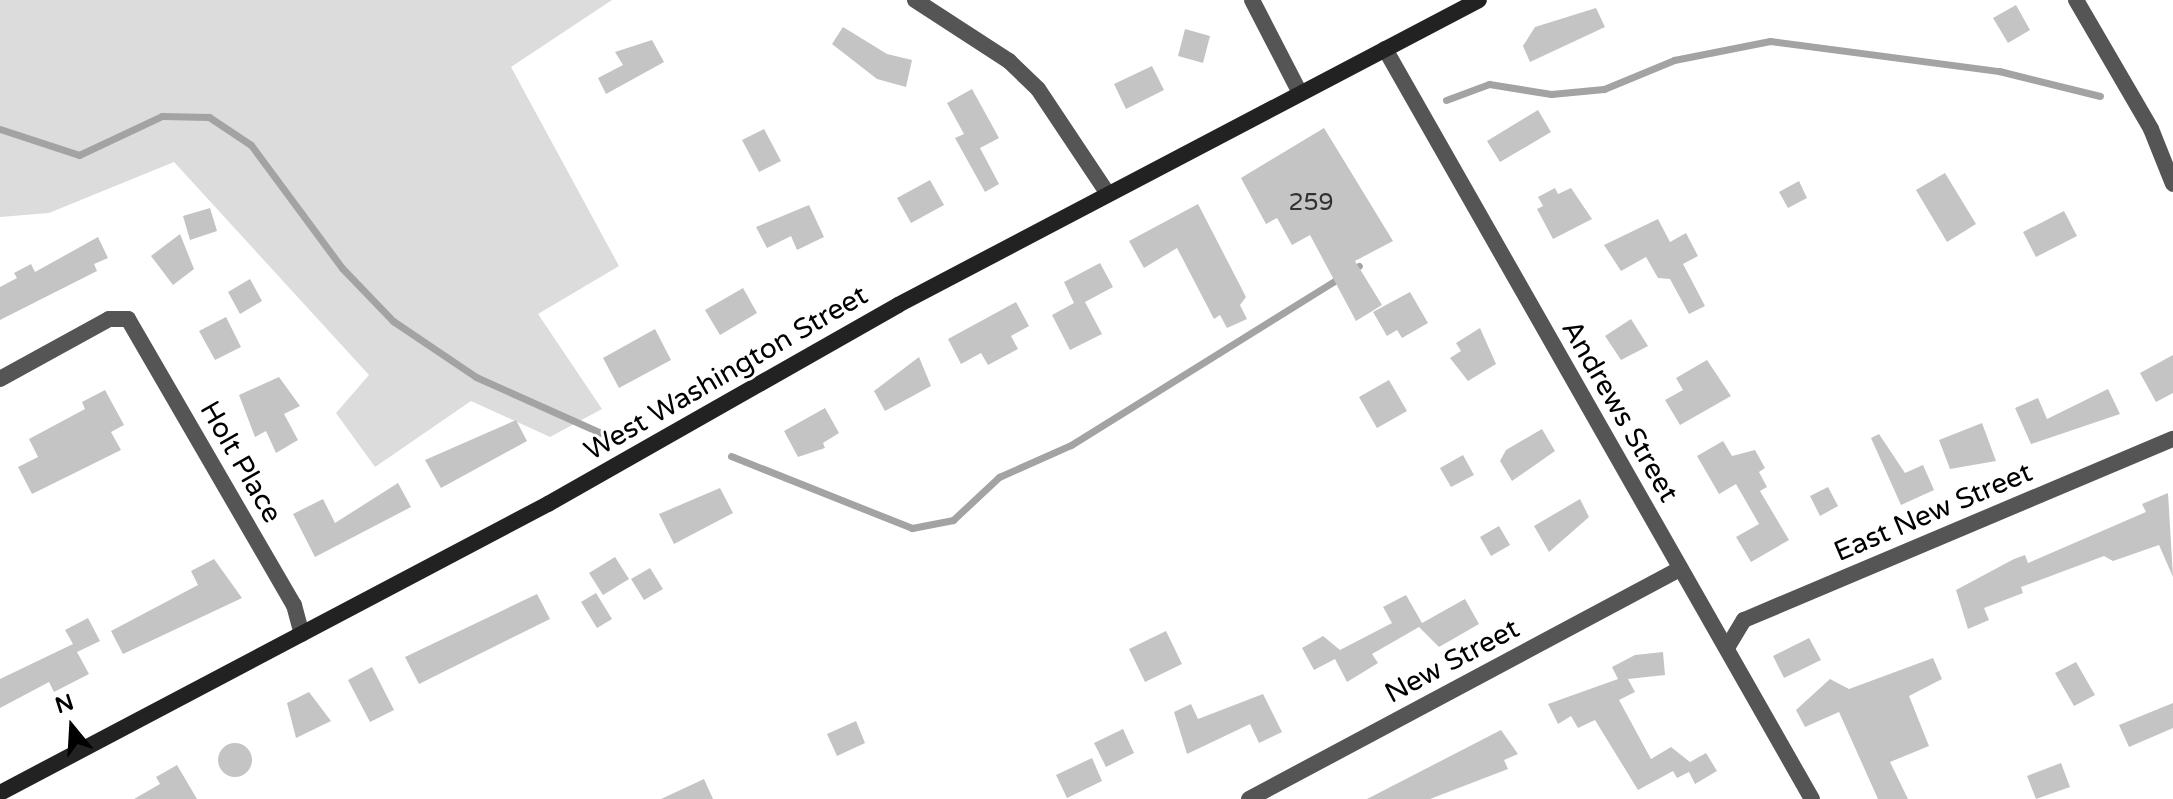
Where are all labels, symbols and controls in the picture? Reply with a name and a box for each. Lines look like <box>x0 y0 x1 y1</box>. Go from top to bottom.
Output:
house number: 259 <box>1288 189 1334 217</box>
street label: West Washington Street <box>579 278 873 468</box>
street label: Andrews Street <box>1554 314 1686 508</box>
street label: Holt Place <box>193 395 289 529</box>
street label: East New Street <box>1829 455 2037 569</box>
street label: New Street <box>1379 612 1525 710</box>
north arrow <box>32 687 112 767</box>
text: N <box>52 689 77 719</box>

